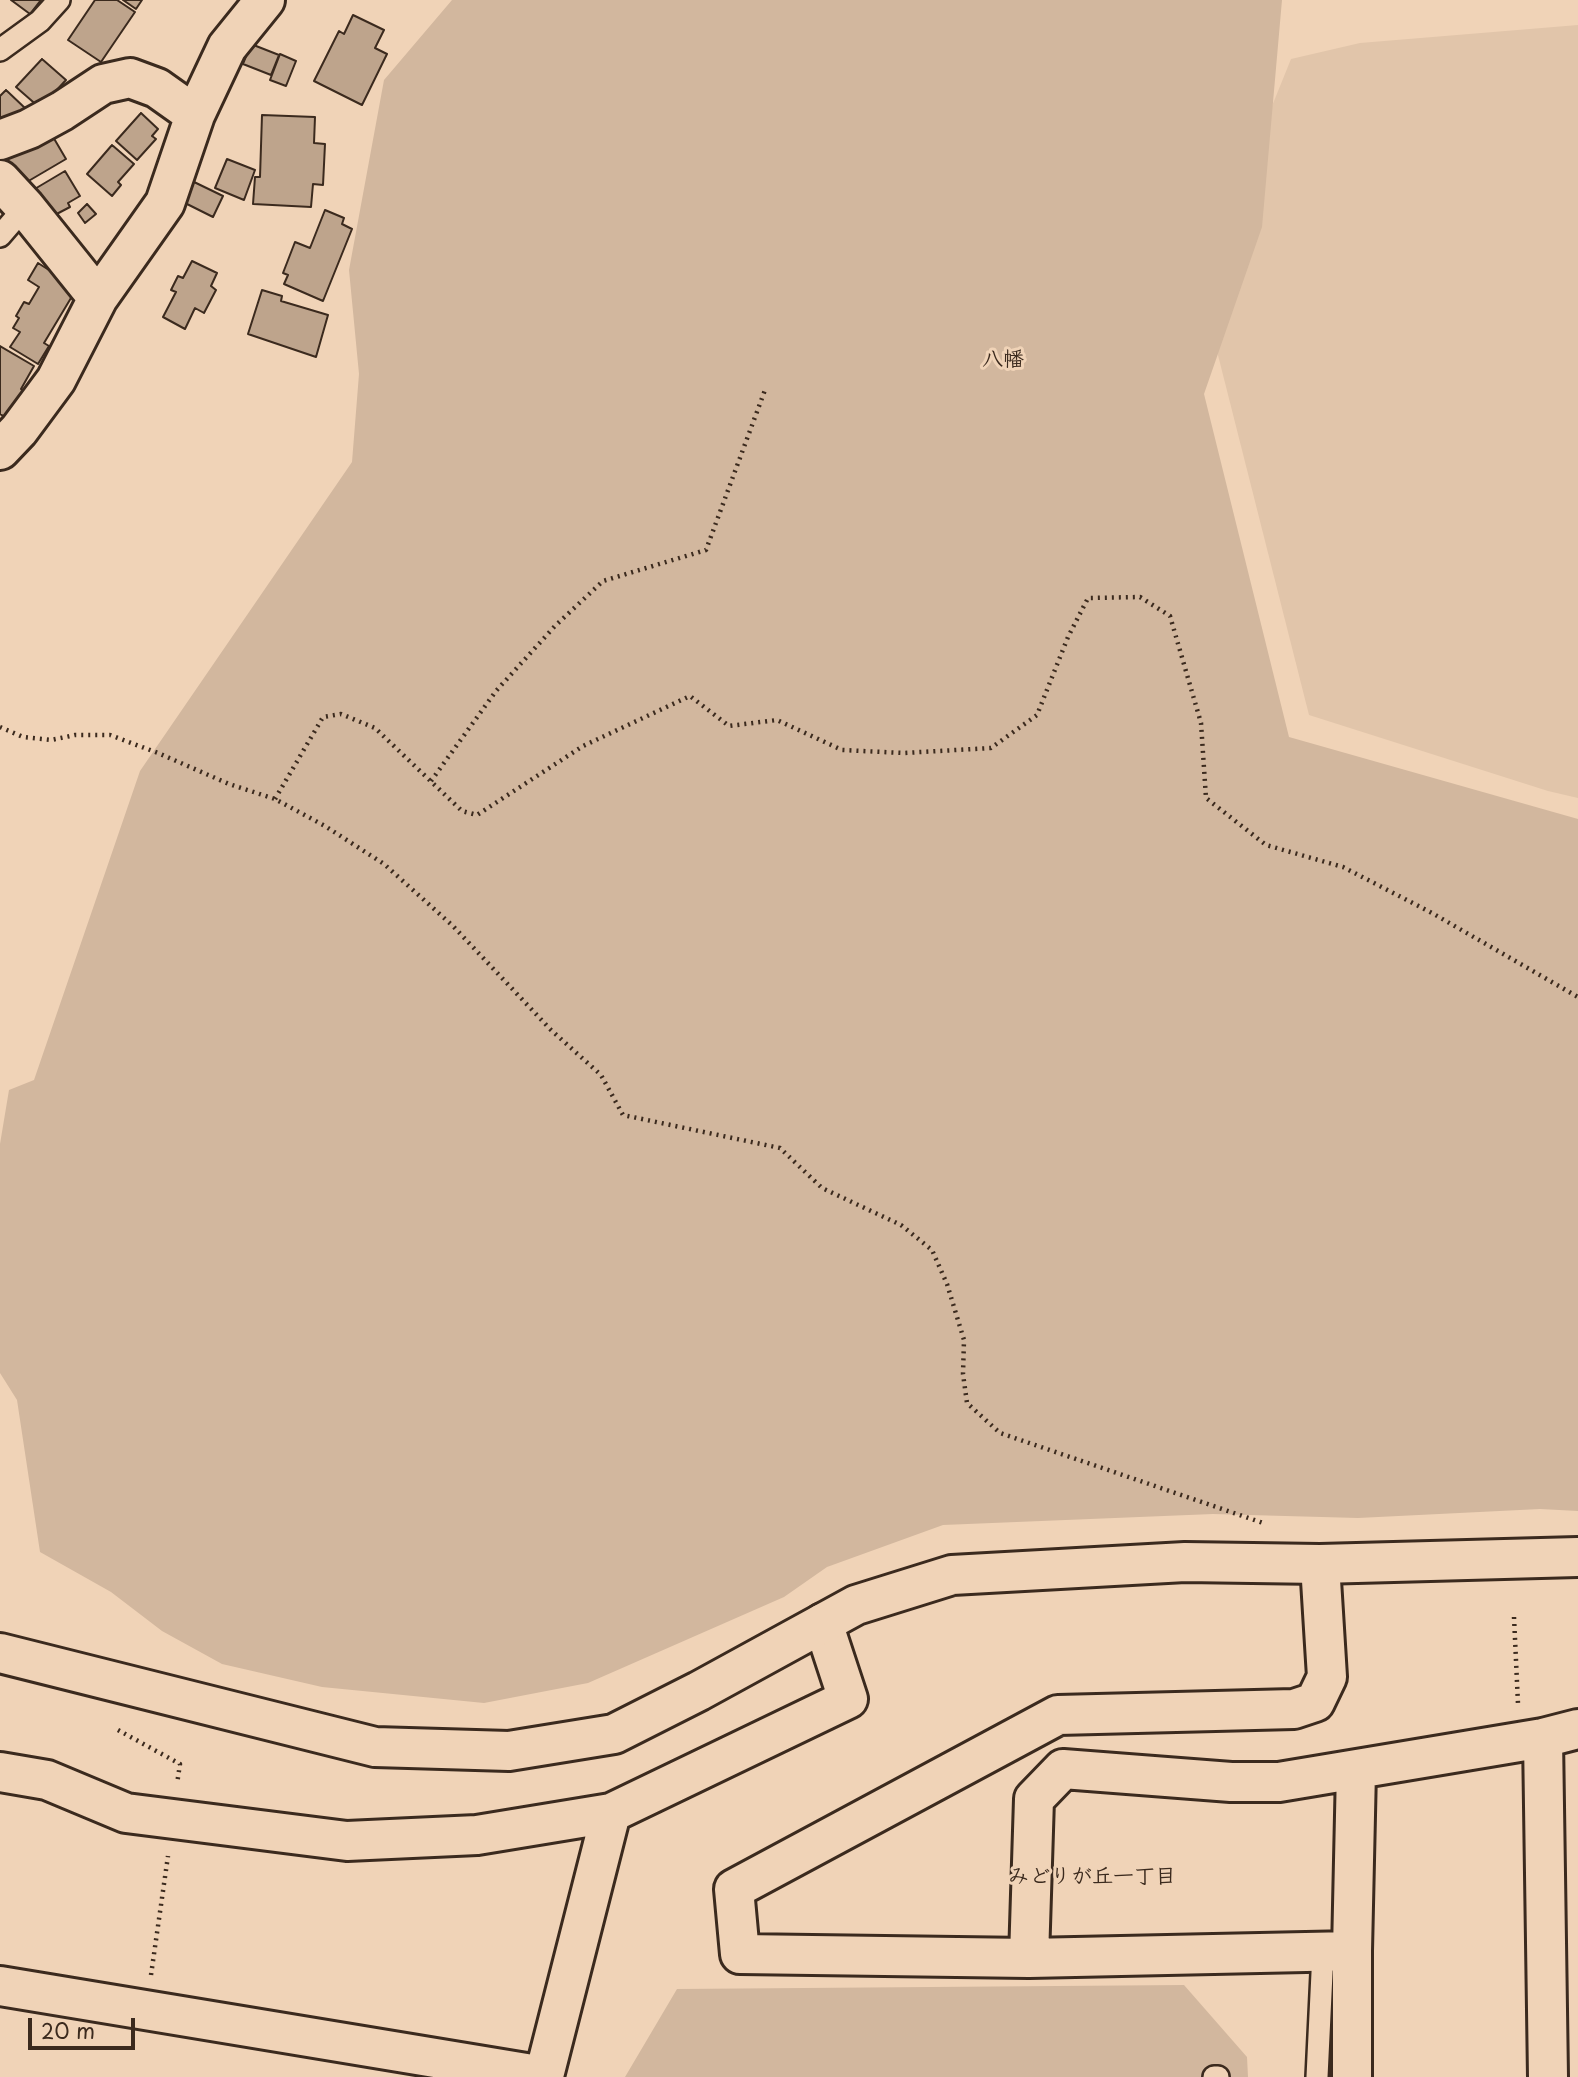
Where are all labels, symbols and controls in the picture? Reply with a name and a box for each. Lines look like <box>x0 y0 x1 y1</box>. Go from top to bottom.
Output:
district label: 八幡 <box>982 347 1024 373</box>
district label: みどりが丘一丁目 <box>1008 1864 1176 1890</box>
scale bar <box>32 2004 138 2048</box>
text: 20 m <box>41 2014 95 2046</box>

